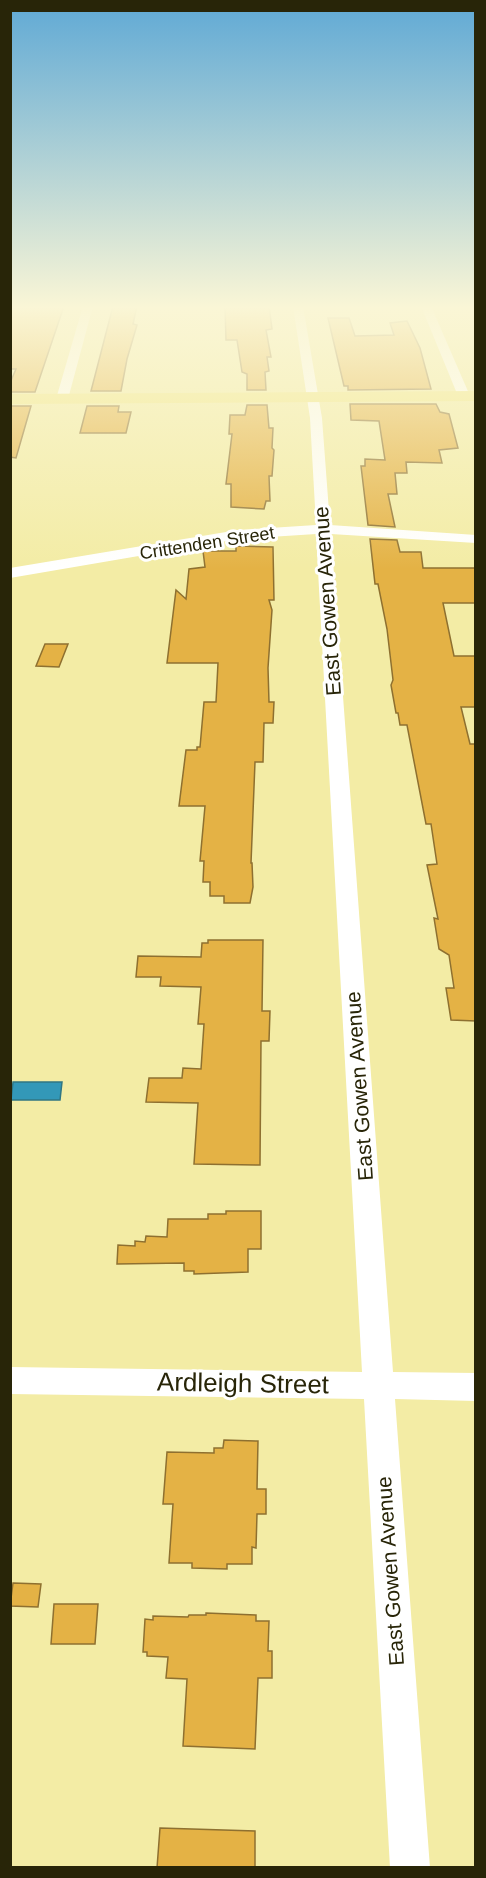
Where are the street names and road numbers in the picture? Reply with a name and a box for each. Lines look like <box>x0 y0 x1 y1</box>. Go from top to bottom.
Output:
street label: East Gowen Avenue <box>309 505 345 697</box>
street label: Crittenden Street <box>138 522 276 564</box>
street label: East Gowen Avenue <box>341 990 377 1182</box>
street label: Ardleigh Street <box>157 1367 330 1400</box>
street label: East Gowen Avenue <box>372 1475 408 1667</box>

